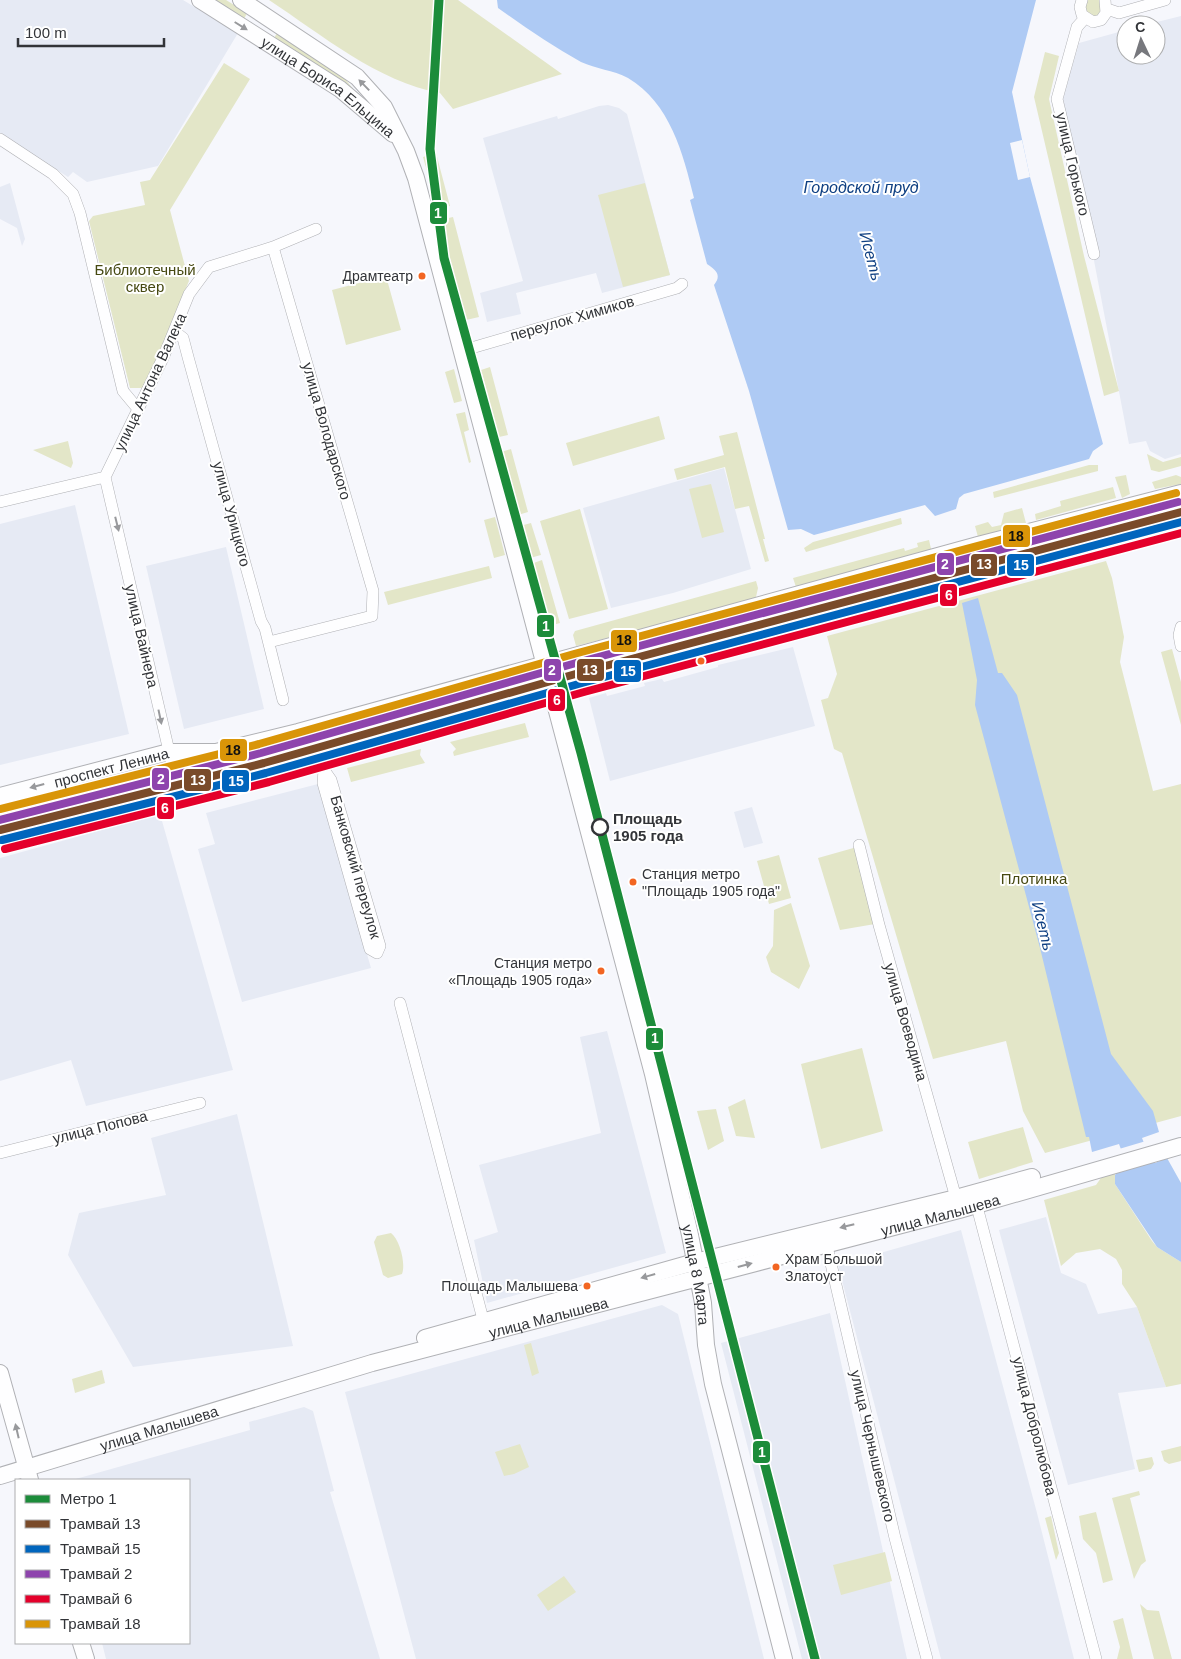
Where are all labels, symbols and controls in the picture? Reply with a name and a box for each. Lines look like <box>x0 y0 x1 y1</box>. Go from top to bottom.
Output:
scale bar <box>18 15 164 47</box>
north arrow <box>1116 15 1166 65</box>
text: С <box>1134 19 1146 35</box>
one-way arrow <box>235 21 248 31</box>
text: 100 m <box>25 24 67 41</box>
street label: улица Бориса Ельцина <box>258 33 399 141</box>
one-way arrow <box>358 79 370 91</box>
street label: улица Горького <box>1053 111 1093 217</box>
water label: Городской пруд <box>803 179 919 196</box>
line badge: 1 <box>429 201 448 225</box>
text: 1 <box>434 205 442 221</box>
water label: Исеть <box>856 230 886 282</box>
park label: Библиотечный сквер <box>94 261 196 295</box>
place label: Драмтеатр <box>343 268 413 284</box>
marker: Драмтеатр <box>417 271 427 281</box>
street label: переулок Химиков <box>508 292 636 344</box>
street label: улица Антона Валека <box>111 310 190 454</box>
street label: улица Володарского <box>299 360 355 502</box>
street label: улица Урицкого <box>210 460 254 568</box>
one-way arrow <box>113 517 121 532</box>
line badge: 18 <box>1002 524 1031 548</box>
text: 18 <box>1008 528 1024 544</box>
line badge: 2 <box>936 552 955 576</box>
line badge: 13 <box>970 553 998 577</box>
line badge: 15 <box>1006 553 1035 577</box>
text: 2 <box>941 556 949 572</box>
text: 13 <box>976 556 992 572</box>
text: 15 <box>1013 557 1029 573</box>
street label: улица Вайнера <box>122 583 162 690</box>
line badge: 6 <box>939 583 958 607</box>
text: 6 <box>945 587 953 603</box>
line badge: 1 <box>536 614 555 638</box>
text: 1 <box>542 618 550 634</box>
line badge: 18 <box>610 629 638 653</box>
text: 18 <box>616 632 632 648</box>
unlabelled marker <box>696 656 706 666</box>
line badge: 2 <box>543 658 562 682</box>
line badge: 13 <box>576 658 605 682</box>
line badge: 15 <box>613 659 642 683</box>
text: 2 <box>548 662 556 678</box>
text: 13 <box>582 662 598 678</box>
text: 15 <box>620 663 636 679</box>
line badge: 6 <box>547 688 566 712</box>
text: 6 <box>553 692 561 708</box>
one-way arrow <box>156 709 164 724</box>
line badge: 18 <box>219 738 248 762</box>
text: 18 <box>225 742 241 758</box>
street label: проспект Ленина <box>52 744 171 790</box>
line badge: 2 <box>151 767 170 791</box>
line badge: 13 <box>183 768 212 792</box>
line badge: 15 <box>221 769 250 793</box>
text: 2 <box>157 771 165 787</box>
text: 13 <box>190 772 206 788</box>
text: 15 <box>228 773 244 789</box>
one-way arrow <box>29 782 44 790</box>
street label: Банковский переулок <box>327 793 385 941</box>
line badge: 6 <box>156 796 175 820</box>
text: 6 <box>161 800 169 816</box>
place label: Площадь 1905 года <box>613 810 684 844</box>
marker: Площадь 1905 года <box>591 818 609 836</box>
place label: Станция метро "Площадь 1905 года" <box>642 866 780 899</box>
park label: Плотинка <box>1001 870 1068 887</box>
marker: Станция метро "Площадь 1905 года" <box>628 877 638 887</box>
water label: Исеть <box>1029 900 1057 952</box>
place label: Станция метро «Площадь 1905 года» <box>448 955 592 988</box>
street label: улица Воеводина <box>881 961 931 1083</box>
marker: Станция метро «Площадь 1905 года» <box>596 966 606 976</box>
line badge: 1 <box>645 1027 664 1051</box>
text: 1 <box>651 1030 659 1046</box>
street label: улица Попова <box>51 1107 150 1147</box>
street label: улица Малышева <box>879 1190 1002 1239</box>
one-way arrow <box>839 1222 854 1230</box>
street label: улица 8 Марта <box>679 1223 713 1326</box>
place label: Храм Большой Златоуст <box>785 1251 882 1284</box>
one-way arrow <box>738 1261 753 1269</box>
marker: Храм Большой Златоуст <box>771 1262 781 1272</box>
one-way arrow <box>641 1272 656 1280</box>
place label: Площадь Малышева <box>441 1278 578 1294</box>
marker: Площадь Малышева <box>582 1281 592 1291</box>
street label: улица Малышева <box>487 1293 610 1341</box>
street label: улица Добролюбова <box>1010 1355 1061 1498</box>
street label: улица Чернышевского <box>847 1368 899 1524</box>
street label: улица Малышева <box>98 1402 221 1454</box>
one-way arrow <box>13 1423 21 1439</box>
line badge: 1 <box>752 1440 771 1464</box>
text: 1 <box>758 1444 766 1460</box>
legend <box>15 1479 190 1644</box>
text: Метро 1 <box>60 1490 117 1507</box>
text: Трамвай 13 <box>60 1515 141 1532</box>
text: Трамвай 15 <box>60 1540 141 1557</box>
text: Трамвай 2 <box>60 1565 132 1582</box>
text: Трамвай 6 <box>60 1590 132 1607</box>
text: Трамвай 18 <box>60 1615 141 1632</box>

